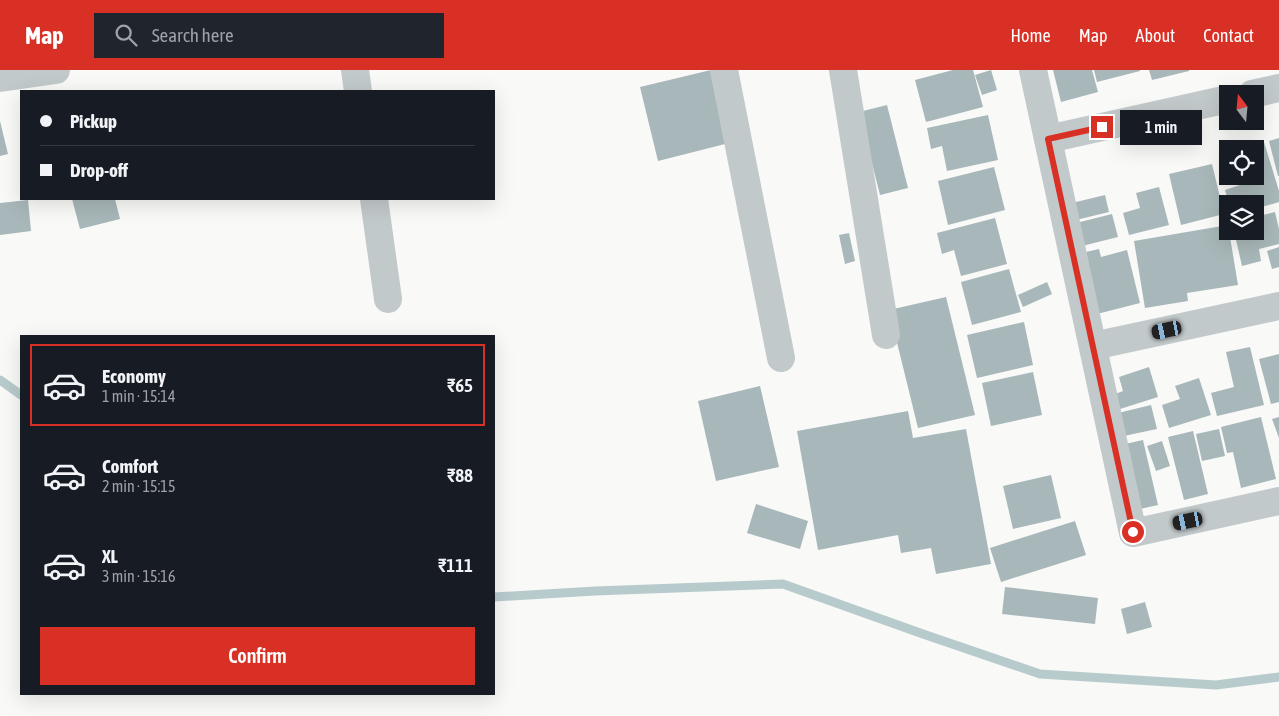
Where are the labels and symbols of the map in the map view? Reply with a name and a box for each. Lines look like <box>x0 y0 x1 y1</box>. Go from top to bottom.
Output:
north arrow <box>1219 85 1264 130</box>
callout: 1 min <box>1120 110 1202 144</box>
route end <box>1091 116 1113 138</box>
car <box>1150 320 1183 340</box>
car <box>1171 511 1204 531</box>
route start <box>1122 521 1144 543</box>

